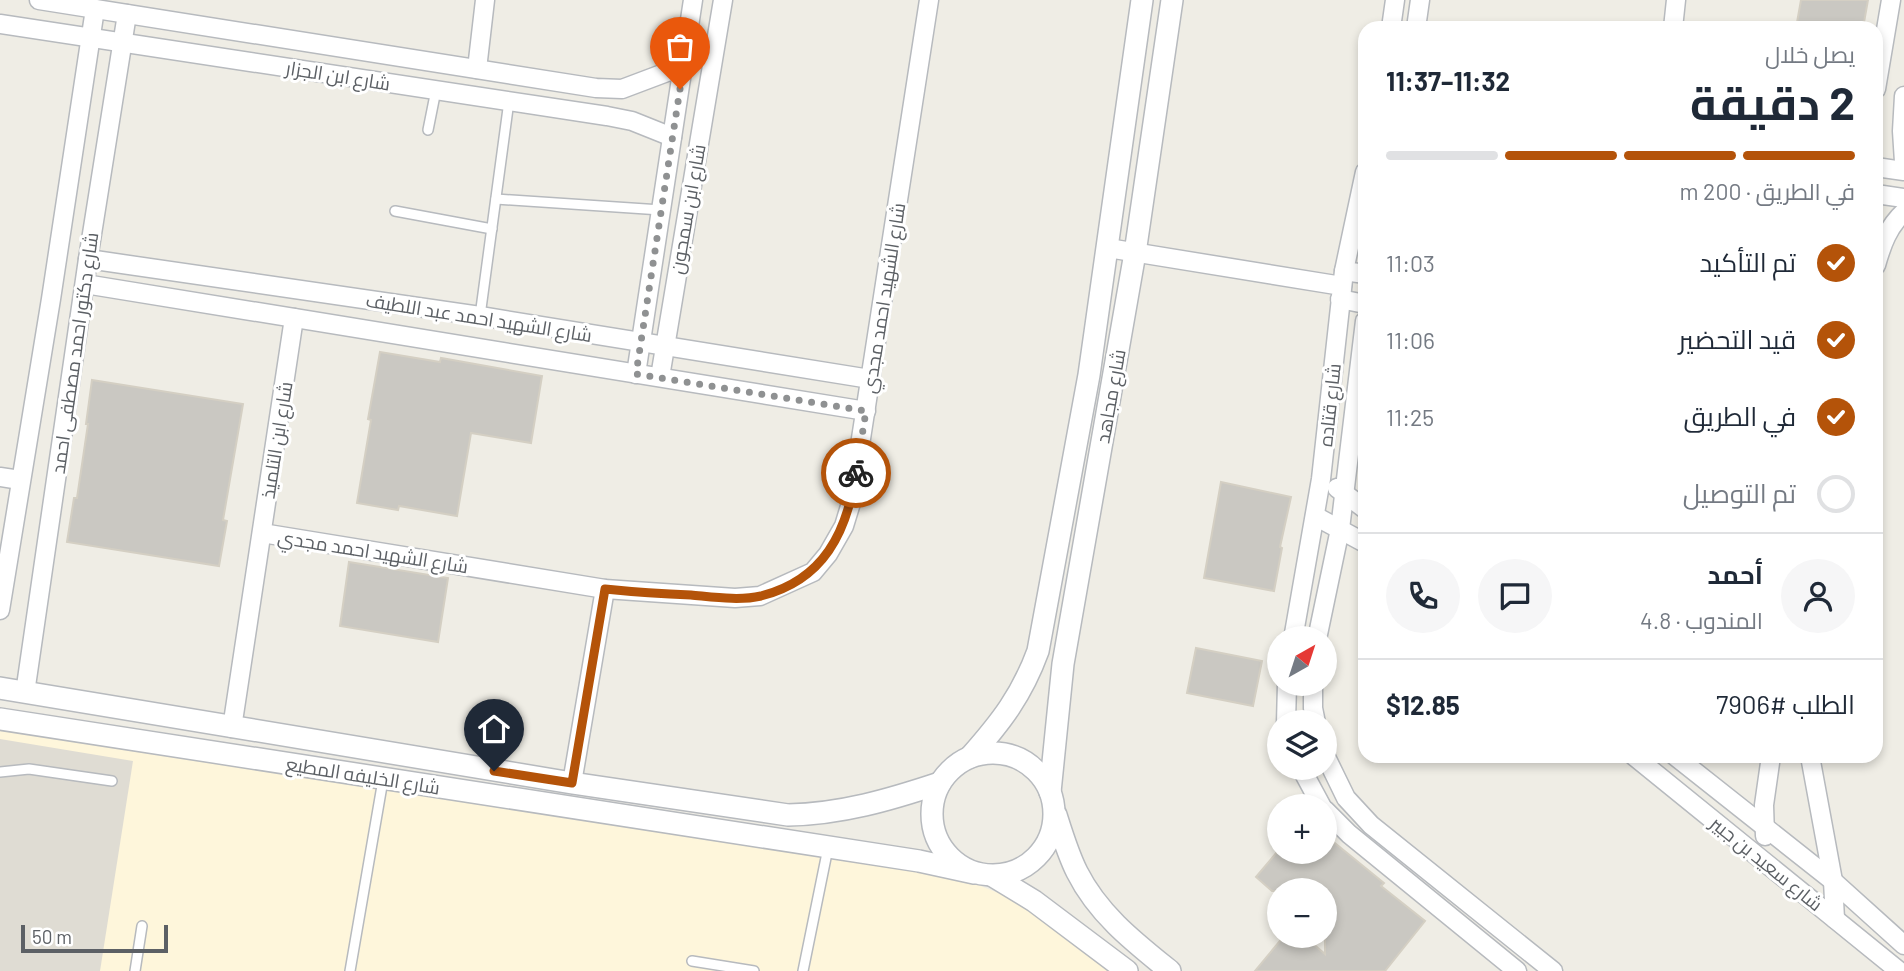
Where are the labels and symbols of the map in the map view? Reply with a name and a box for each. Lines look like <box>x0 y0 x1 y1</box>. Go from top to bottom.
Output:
pin <box>650 17 710 89</box>
street label: شارع ابن الجزار <box>283 55 392 98</box>
street label: شارع ابن سمجون <box>664 142 713 276</box>
street label: شارع الشهيد احمد مجدي <box>857 201 913 396</box>
street label: شارع دكتور احمد مصطفى احمد <box>46 231 105 476</box>
street label: شارع الشهيد احمد عبد اللطيف <box>364 288 594 349</box>
street label: شارع مجاهد <box>1090 347 1133 445</box>
street label: شارع قتاده <box>1313 362 1348 448</box>
street label: شارع ابن التلميذ <box>255 380 300 501</box>
courier <box>821 438 891 508</box>
street label: شارع الشهيد احمد مجدي <box>275 525 470 581</box>
north arrow <box>1267 626 1337 696</box>
pin <box>464 699 524 771</box>
street label: شارع الخليفه المطيع <box>284 751 442 802</box>
street label: شارع سعيد بن جبير <box>1704 810 1828 918</box>
scale bar <box>21 922 168 954</box>

